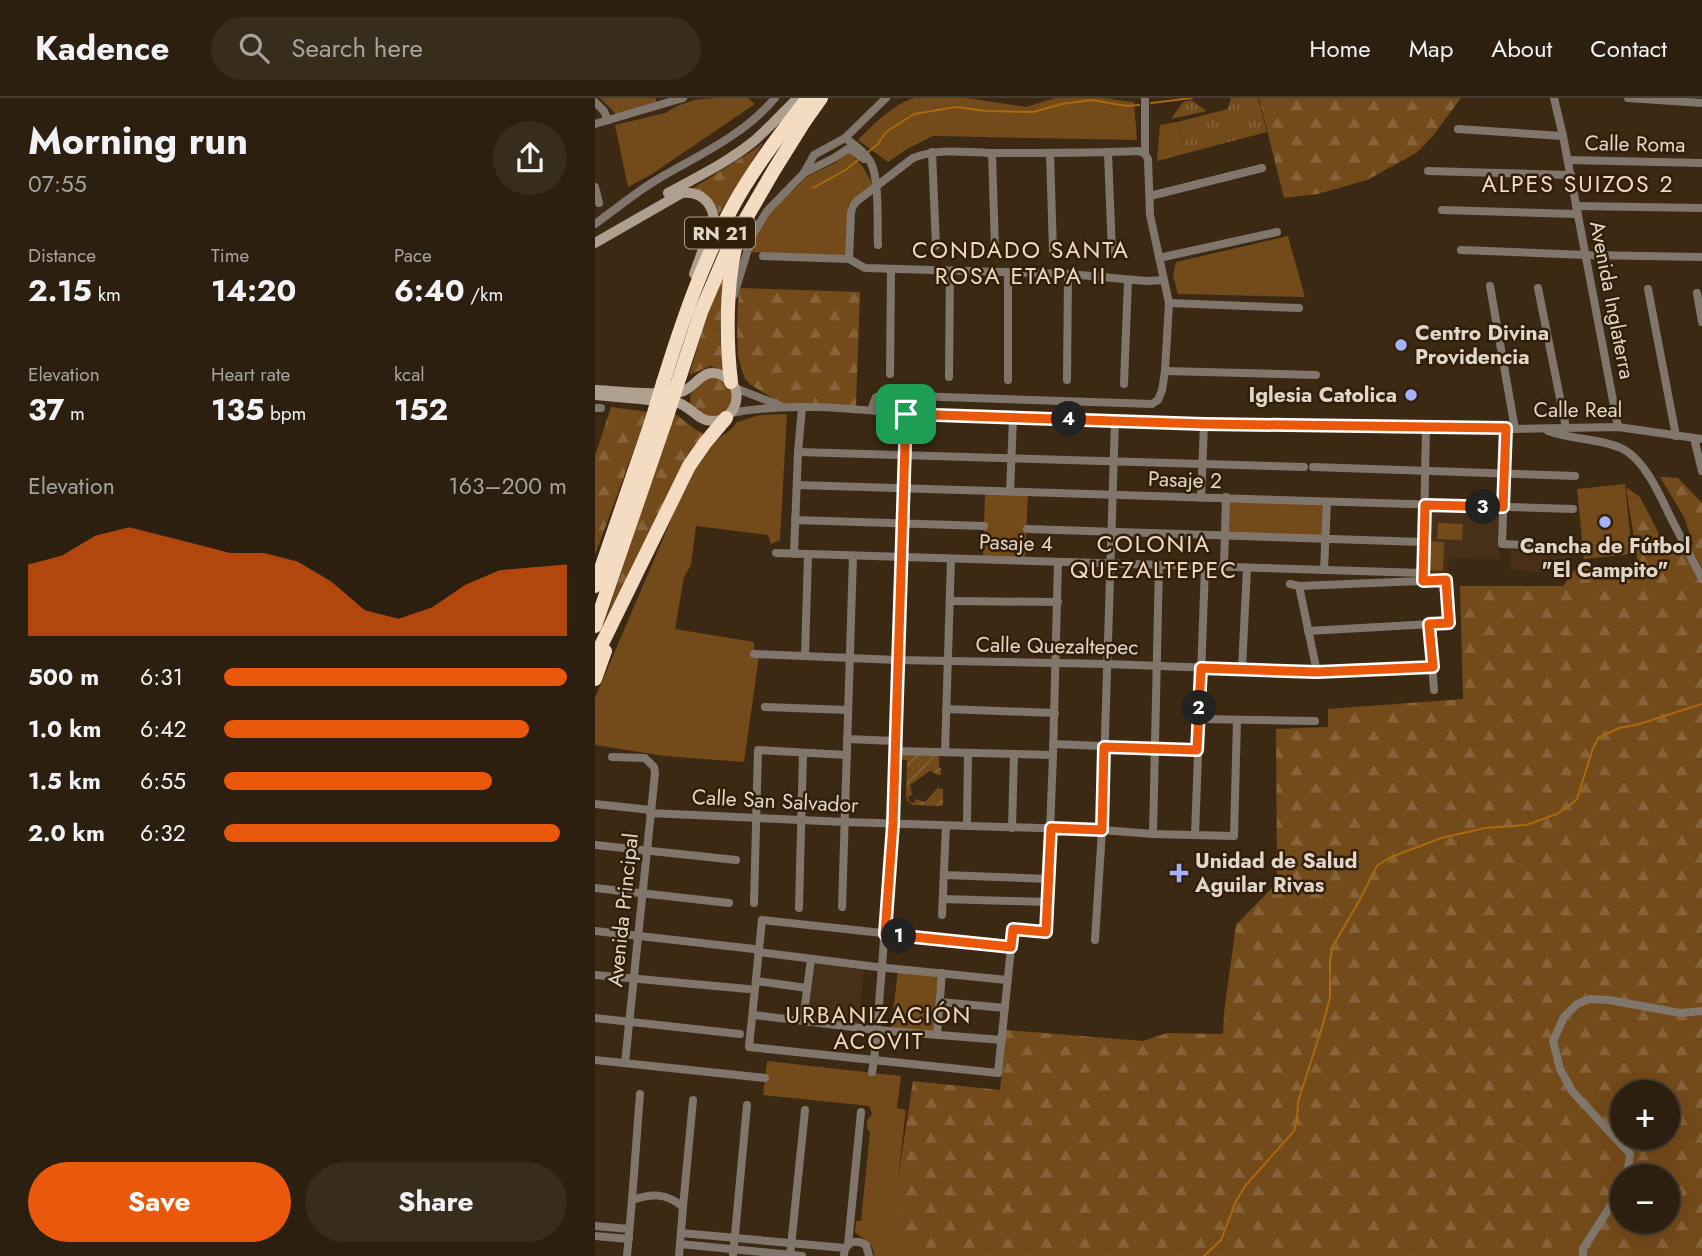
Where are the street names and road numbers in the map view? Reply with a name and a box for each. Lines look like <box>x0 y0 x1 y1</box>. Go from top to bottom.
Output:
street label: Calle Roma <box>1584 128 1686 160</box>
road number: RN 21 <box>685 217 755 248</box>
street label: Avenida Inglaterra <box>1582 218 1642 382</box>
street label: Calle Real <box>1534 395 1622 425</box>
street label: Pasaje 2 <box>1148 464 1222 496</box>
street label: Pasaje 4 <box>978 527 1054 559</box>
street label: Calle Quezaltepec <box>975 630 1139 662</box>
street label: Calle San Salvador <box>691 782 860 820</box>
street label: Avenida Principal <box>600 832 646 988</box>

